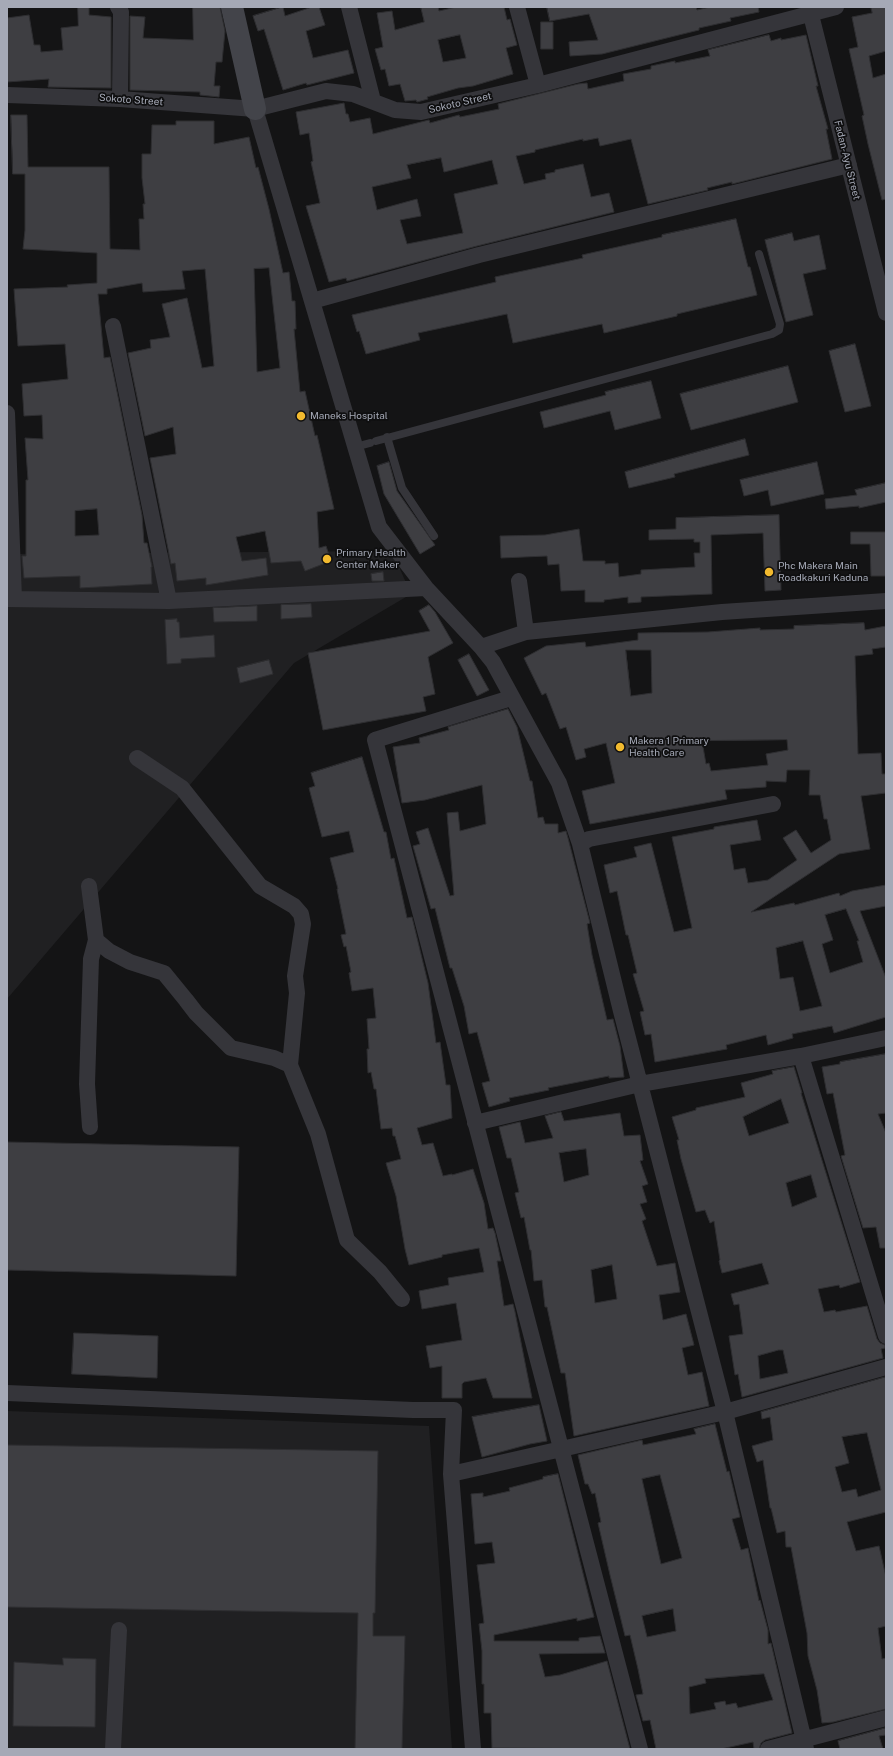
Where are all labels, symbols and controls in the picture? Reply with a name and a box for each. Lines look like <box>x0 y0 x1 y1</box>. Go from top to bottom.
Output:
street label: Sokoto Street <box>427 90 493 116</box>
street label: Sokoto Street <box>99 92 163 108</box>
street label: Fadan-Ayu Street <box>831 119 863 201</box>
marker: Maneks Hospital <box>295 410 307 422</box>
place label: Maneks Hospital <box>310 410 388 422</box>
place label: Primary Health Center Maker <box>336 547 406 570</box>
marker: Primary Health Center Maker <box>321 553 333 565</box>
place label: Phc Makera Main Roadkakuri Kaduna <box>778 560 868 584</box>
marker: Phc Makera Main Roadkakuri Kaduna <box>763 566 775 578</box>
place label: Makera 1 Primary Health Care <box>629 735 709 758</box>
marker: Makera 1 Primary Health Care <box>614 741 626 753</box>

